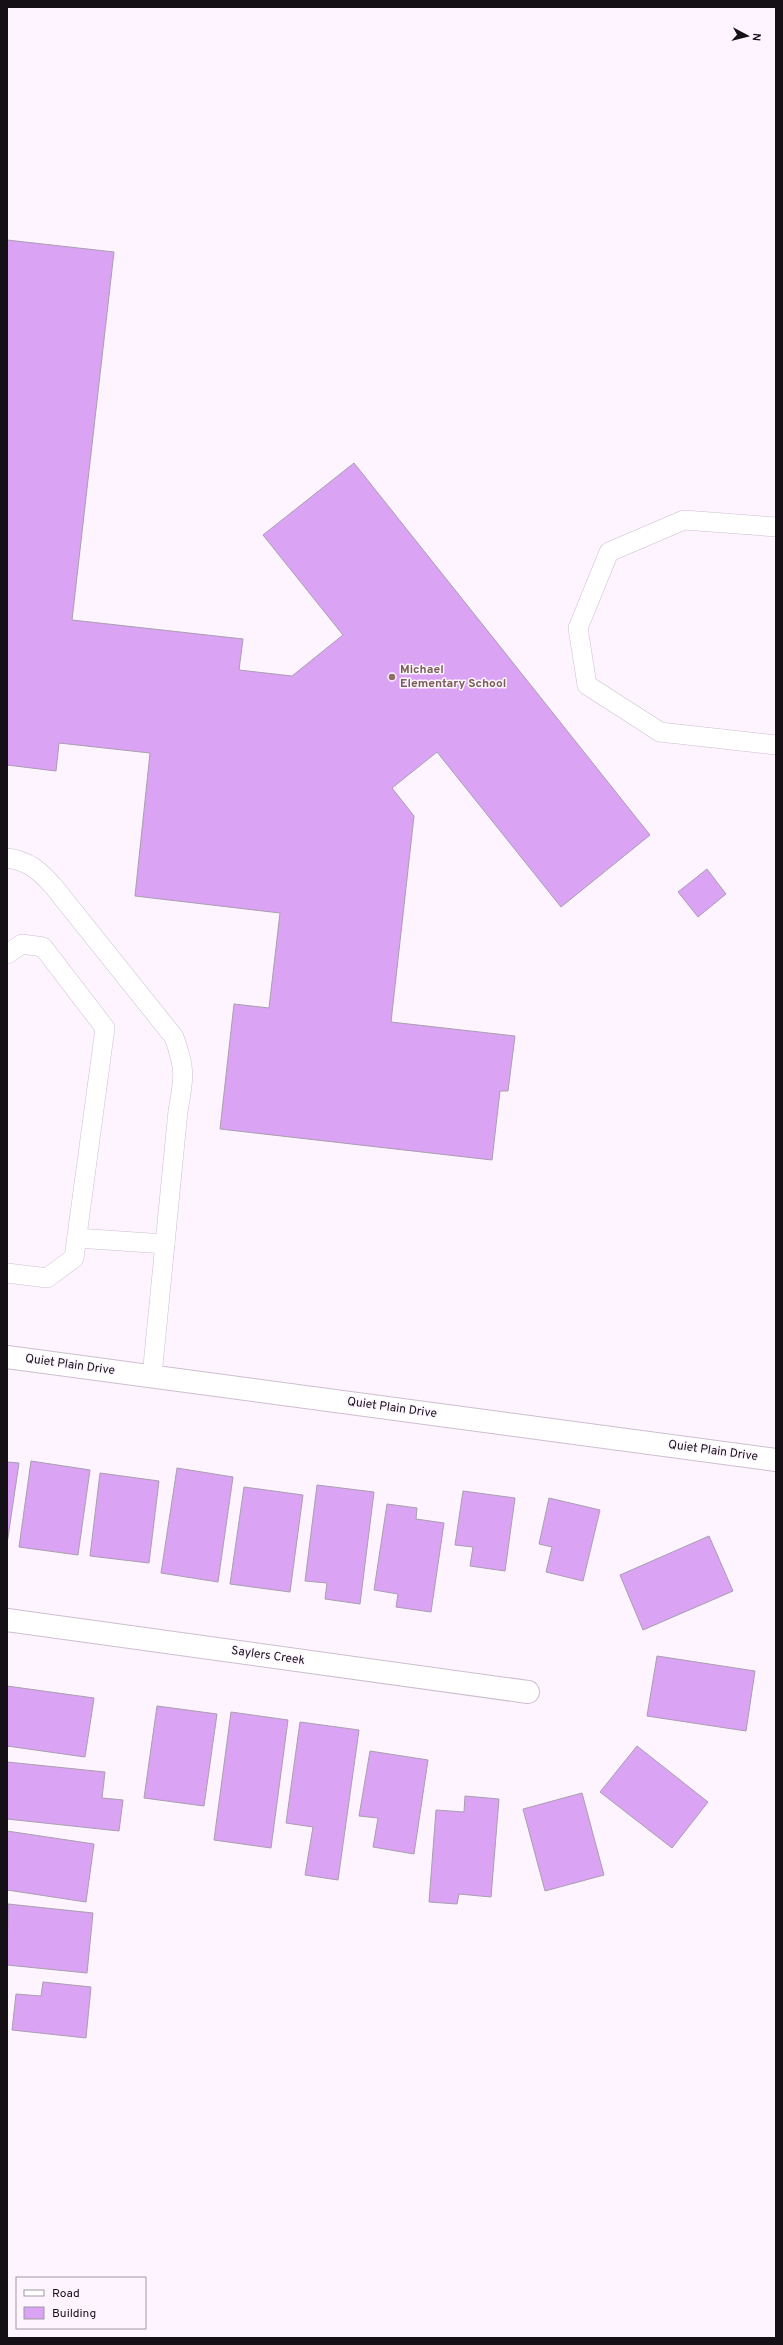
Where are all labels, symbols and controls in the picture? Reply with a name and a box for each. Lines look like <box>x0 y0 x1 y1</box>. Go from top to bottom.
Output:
north arrow <box>727 16 767 56</box>
text: N <box>749 32 763 42</box>
place label: Michael Elementary School <box>400 662 506 692</box>
marker: Michael Elementary School <box>387 672 397 682</box>
street label: Quiet Plain Drive <box>24 1351 116 1379</box>
street label: Quiet Plain Drive <box>346 1394 438 1422</box>
street label: Quiet Plain Drive <box>667 1437 759 1465</box>
street label: Saylers Creek <box>230 1643 306 1669</box>
legend <box>16 2277 146 2329</box>
text: Road <box>52 2286 80 2302</box>
text: Building <box>52 2306 96 2322</box>

